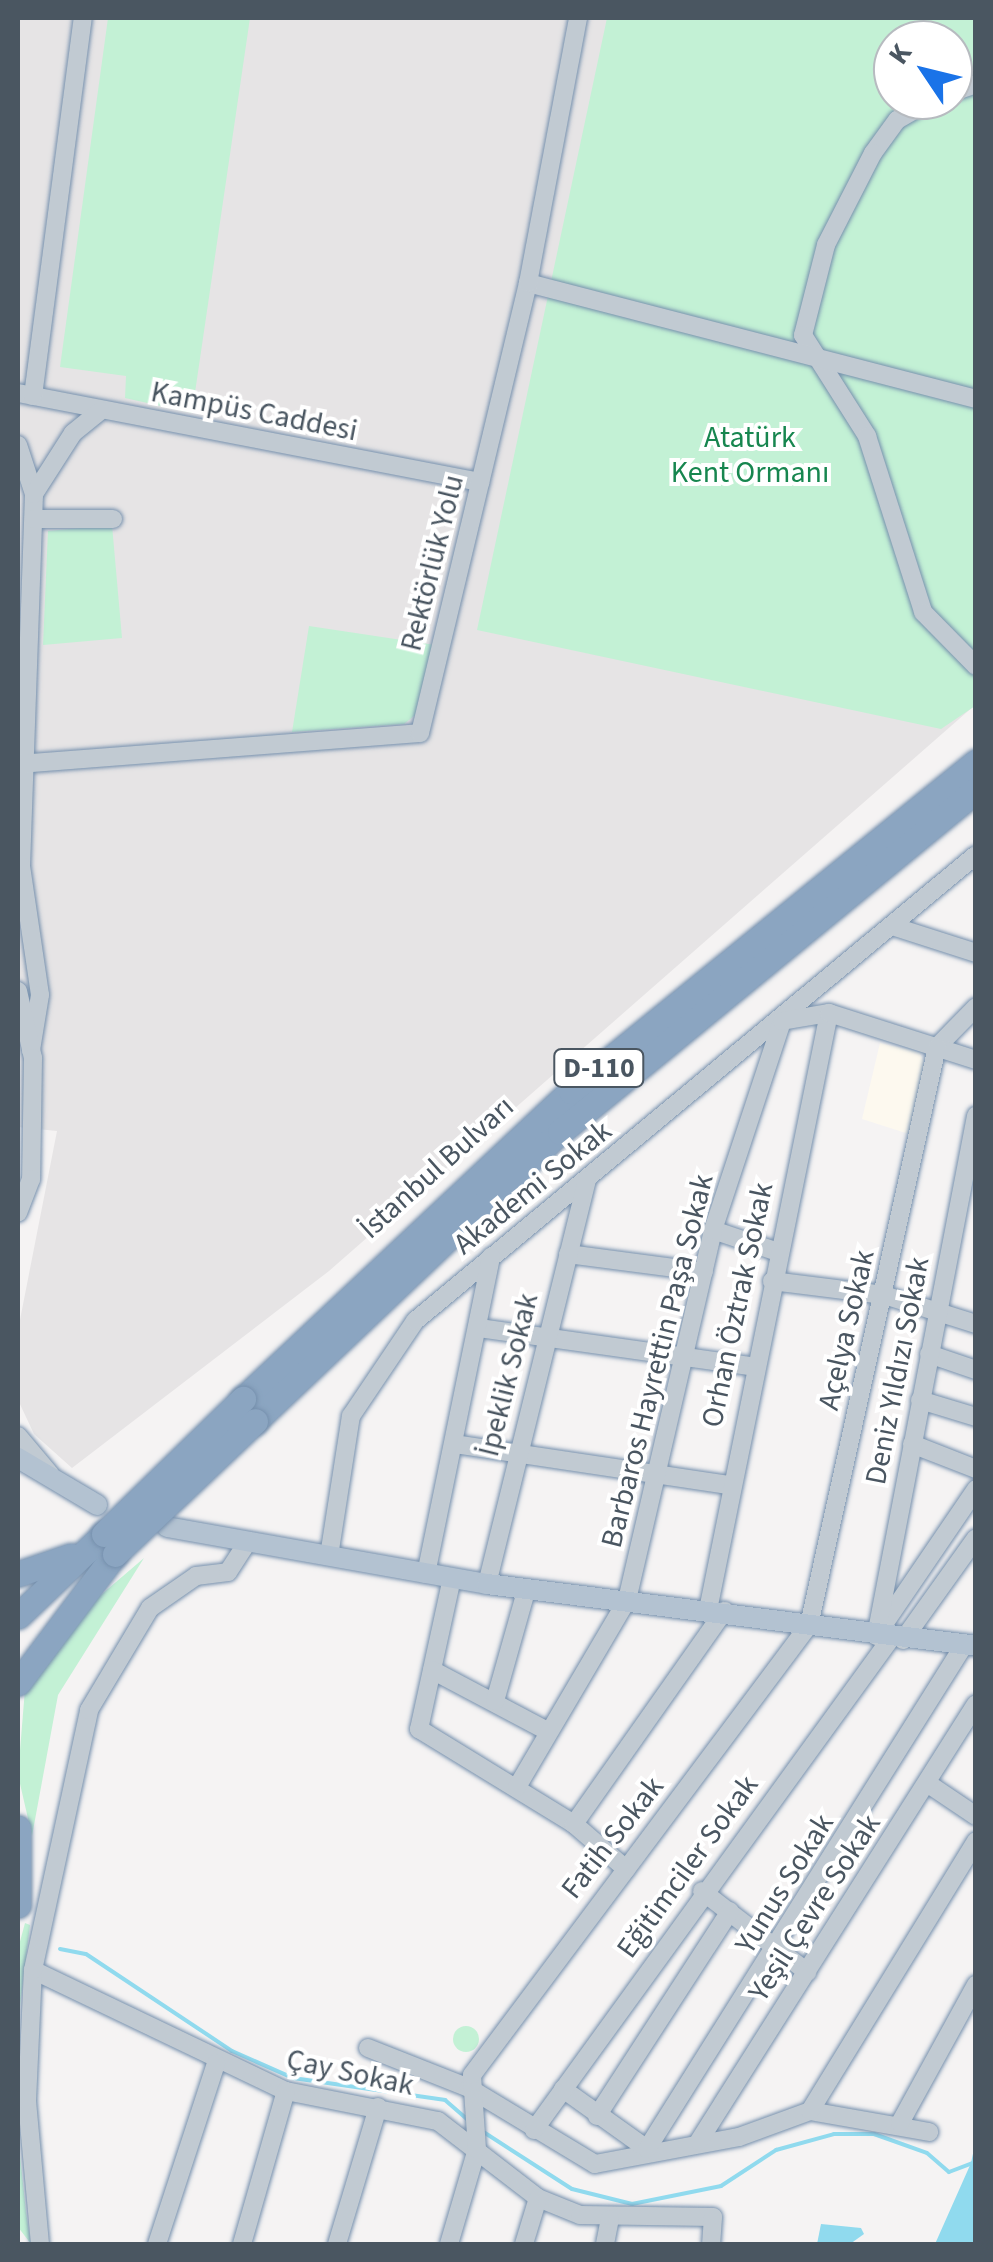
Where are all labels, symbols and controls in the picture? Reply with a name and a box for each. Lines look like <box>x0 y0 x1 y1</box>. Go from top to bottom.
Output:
north arrow <box>873 20 973 120</box>
text: K <box>879 35 921 72</box>
street label: Kampüs Caddesi <box>148 374 360 450</box>
park label: Atatürk Kent Ormanı <box>671 420 829 490</box>
street label: Rektörlük Yolu <box>394 471 472 655</box>
road number: D-110 <box>552 1045 646 1091</box>
street label: İstanbul Bulvarı <box>352 1089 522 1247</box>
street label: Akademi Sokak <box>447 1113 619 1263</box>
street label: Barbaros Hayrettin Paşa Sokak <box>594 1171 722 1551</box>
street label: Orhan Öztrak Sokak <box>694 1179 782 1431</box>
street label: Açelya Sokak <box>811 1246 883 1414</box>
street label: Deniz Yıldızı Sokak <box>858 1254 938 1488</box>
street label: İpeklik Sokak <box>471 1290 547 1460</box>
street label: Eğitimciler Sokak <box>610 1768 766 1966</box>
street label: Fatih Sokak <box>554 1770 672 1906</box>
street label: Yunus Sokak <box>728 1808 842 1960</box>
street label: Yeşil Çevre Sokak <box>741 1808 889 2008</box>
street label: Çay Sokak <box>283 2042 417 2104</box>

